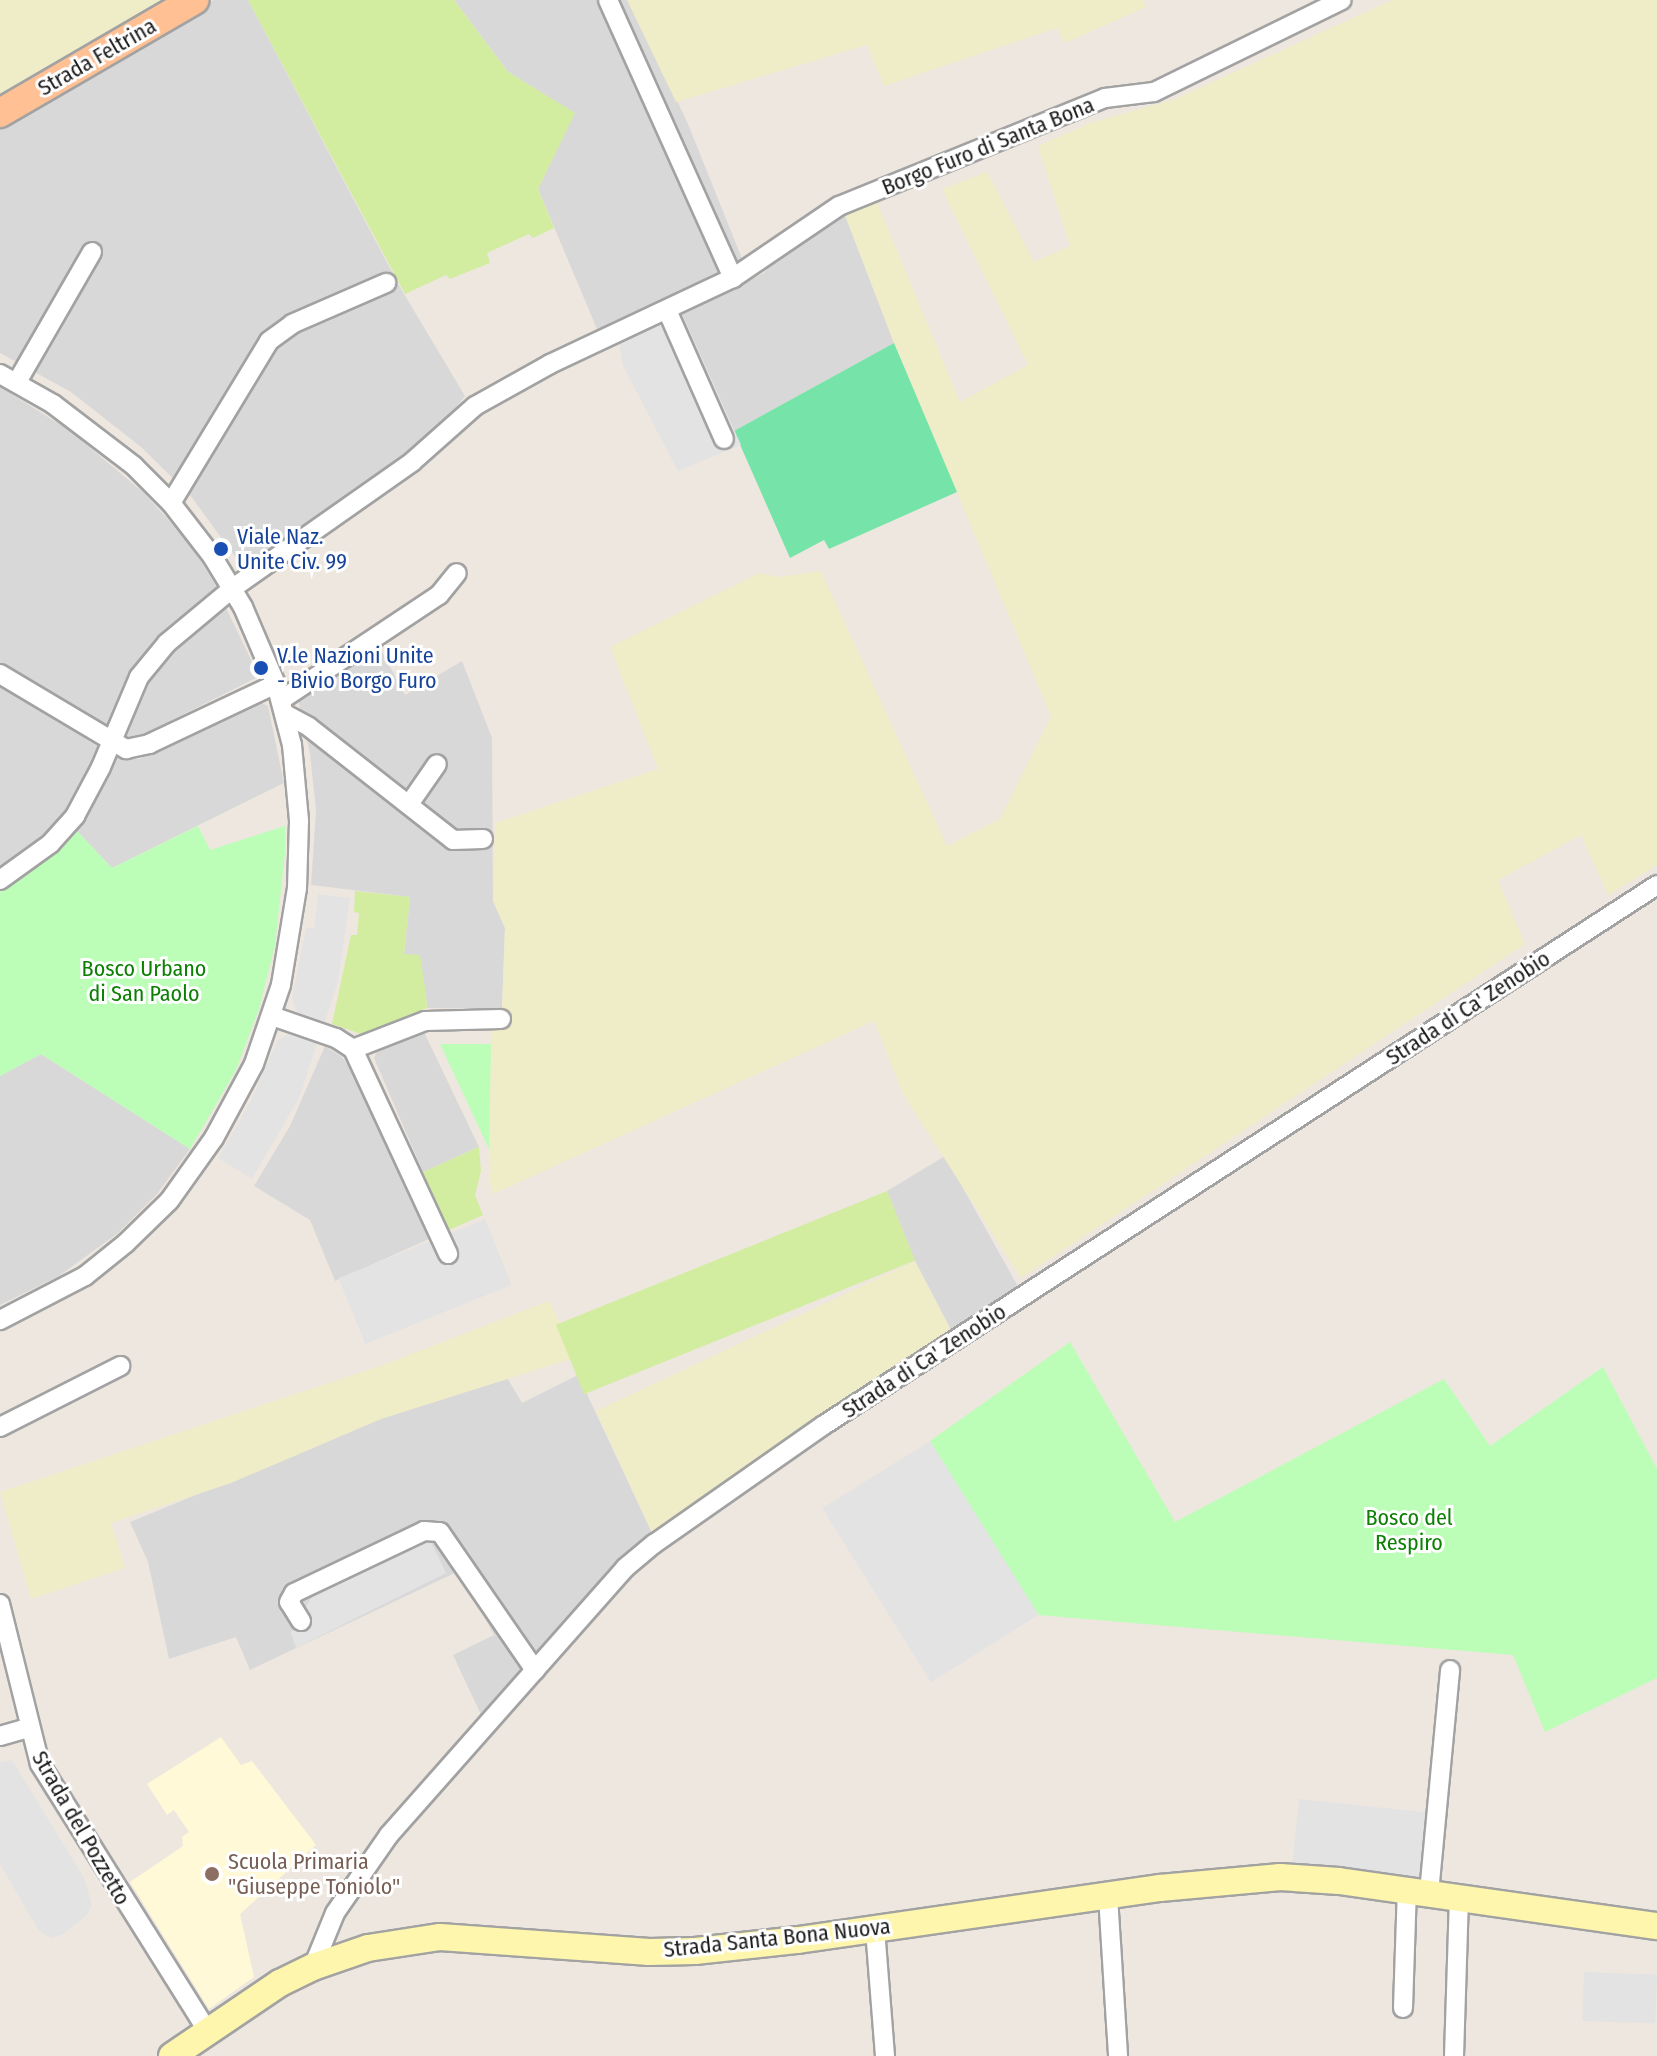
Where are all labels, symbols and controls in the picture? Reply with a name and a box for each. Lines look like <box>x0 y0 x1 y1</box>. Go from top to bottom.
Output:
street label: Strada Feltrina <box>33 13 161 101</box>
street label: Borgo Furo di Santa Bona <box>878 91 1098 201</box>
place label: Viale Naz. Unite Civ. 99 <box>237 523 347 574</box>
marker: Viale Naz. Unite Civ. 99 <box>212 540 230 558</box>
place label: V.le Nazioni Unite - Bivio Borgo Furo <box>277 642 437 694</box>
marker: V.le Nazioni Unite - Bivio Borgo Furo <box>252 659 270 677</box>
street label: Strada di Ca' Zenobio <box>1381 945 1555 1071</box>
park label: Bosco Urbano di San Paolo <box>82 955 206 1006</box>
street label: Strada di Ca' Zenobio <box>837 1298 1011 1424</box>
park label: Bosco del Respiro <box>1365 1504 1453 1556</box>
street label: Strada del Pozzetto <box>26 1746 136 1910</box>
place label: Scuola Primaria "Giuseppe Toniolo" <box>228 1848 400 1900</box>
marker: Scuola Primaria "Giuseppe Toniolo" <box>203 1865 221 1883</box>
street label: Strada Santa Bona Nuova <box>662 1913 892 1963</box>

